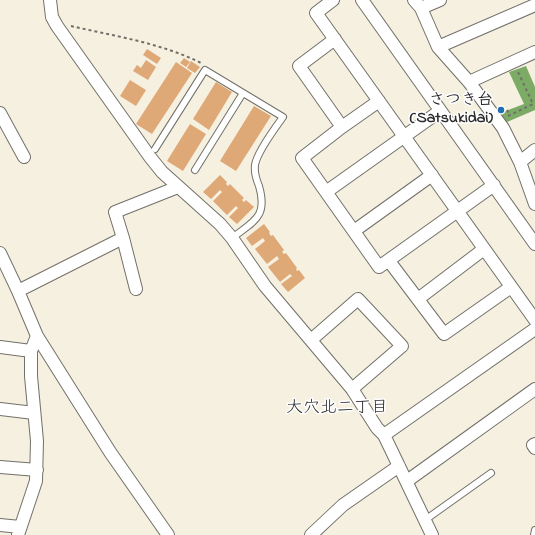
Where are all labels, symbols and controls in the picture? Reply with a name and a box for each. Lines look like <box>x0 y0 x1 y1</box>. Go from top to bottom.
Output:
place label: さつき台 (Satsukidai) <box>410 91 493 129</box>
marker: さつき台 (Satsukidai) <box>496 105 506 115</box>
district label: 大穴北二丁目 <box>286 399 388 419</box>

